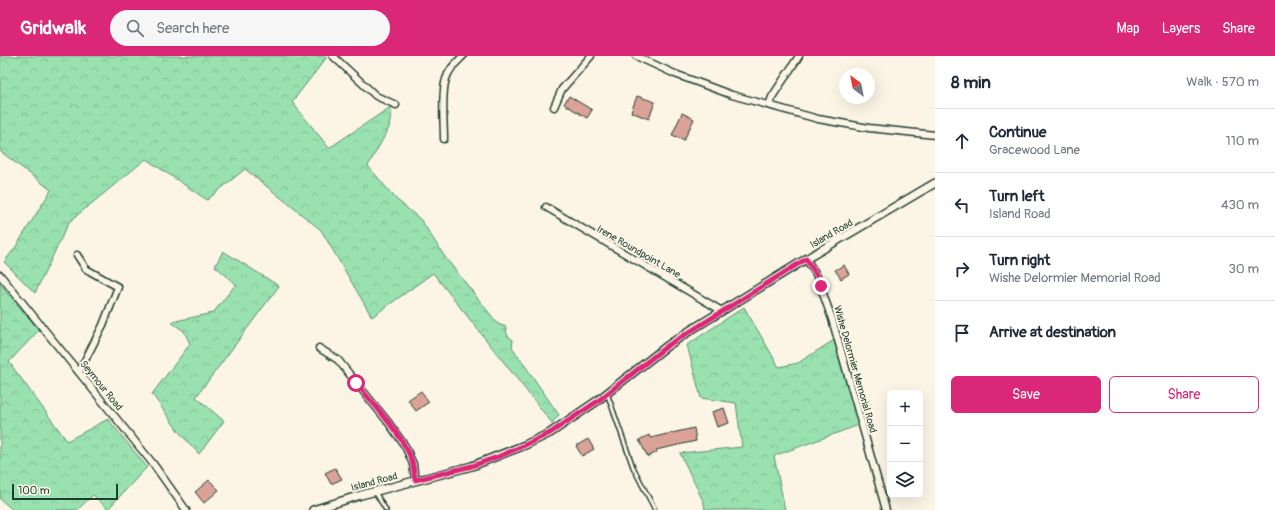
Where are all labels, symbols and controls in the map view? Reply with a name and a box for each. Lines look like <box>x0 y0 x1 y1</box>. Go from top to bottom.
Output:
search box <box>110 10 390 46</box>
text: Gridwalk <box>20 16 86 40</box>
icon: search <box>124 17 146 39</box>
text: Search here <box>156 19 229 38</box>
text: Map <box>1117 20 1140 37</box>
text: Layers <box>1162 20 1200 37</box>
text: Share <box>1222 20 1255 37</box>
north arrow <box>839 68 875 104</box>
text: 8 min <box>951 72 991 93</box>
text: Walk · 570 m <box>1186 74 1259 90</box>
text: Continue <box>989 123 1047 142</box>
icon: ahead <box>951 130 973 152</box>
text: 110 m <box>1226 133 1259 149</box>
text: Gracewood Lane <box>989 142 1080 158</box>
text: Turn left <box>989 187 1045 206</box>
icon: left <box>951 194 973 216</box>
text: 430 m <box>1221 197 1259 213</box>
text: Island Road <box>989 206 1051 222</box>
street label: Island Road <box>808 217 855 251</box>
street label: Irene Roundpoint Lane <box>595 223 682 281</box>
text: Turn right <box>989 251 1050 270</box>
icon: right <box>951 258 973 280</box>
text: 30 m <box>1229 261 1259 277</box>
text: Wishe Delormier Memorial Road <box>989 270 1161 286</box>
route end <box>812 277 830 295</box>
street label: Wishe Delormier Memorial Road <box>831 304 879 434</box>
icon: arrive <box>951 322 973 344</box>
text: Arrive at destination <box>989 323 1116 342</box>
street label: Seymour Road <box>77 358 125 413</box>
route start <box>347 374 365 392</box>
button: Save <box>951 376 1101 413</box>
button: Share <box>1109 376 1259 413</box>
map controls <box>887 390 923 498</box>
button: + <box>887 390 923 426</box>
button: − <box>887 426 923 462</box>
button: layers <box>887 462 923 498</box>
street label: Island Road <box>350 470 399 494</box>
scale bar <box>12 482 118 501</box>
text: 100 m <box>18 484 49 497</box>

